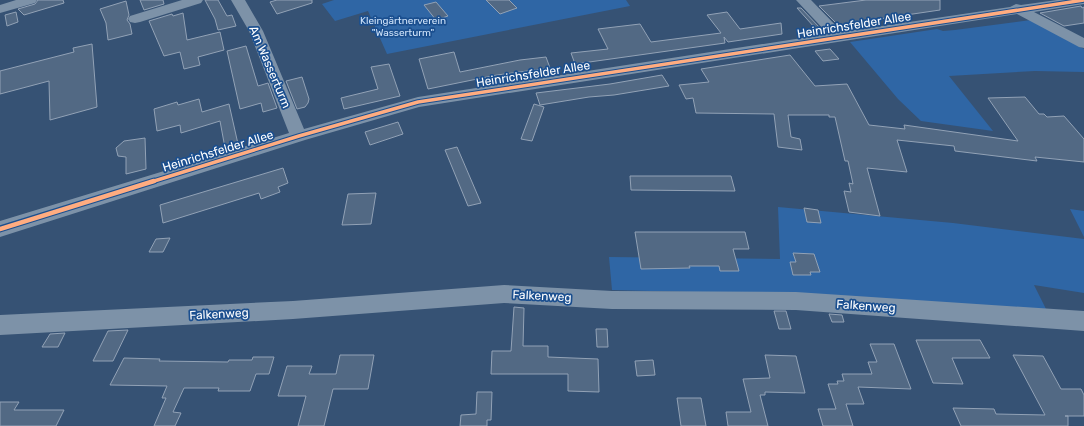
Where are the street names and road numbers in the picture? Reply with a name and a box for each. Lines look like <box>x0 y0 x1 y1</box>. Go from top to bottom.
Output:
street label: Heinrichsfelder Allee <box>796 9 912 41</box>
street label: Am Wasserturm <box>246 24 294 110</box>
street label: Heinrichsfelder Allee <box>475 58 591 90</box>
street label: Heinrichsfelder Allee <box>161 127 275 175</box>
street label: Falkenweg <box>512 287 572 305</box>
street label: Falkenweg <box>836 297 896 315</box>
street label: Falkenweg <box>189 305 249 323</box>

